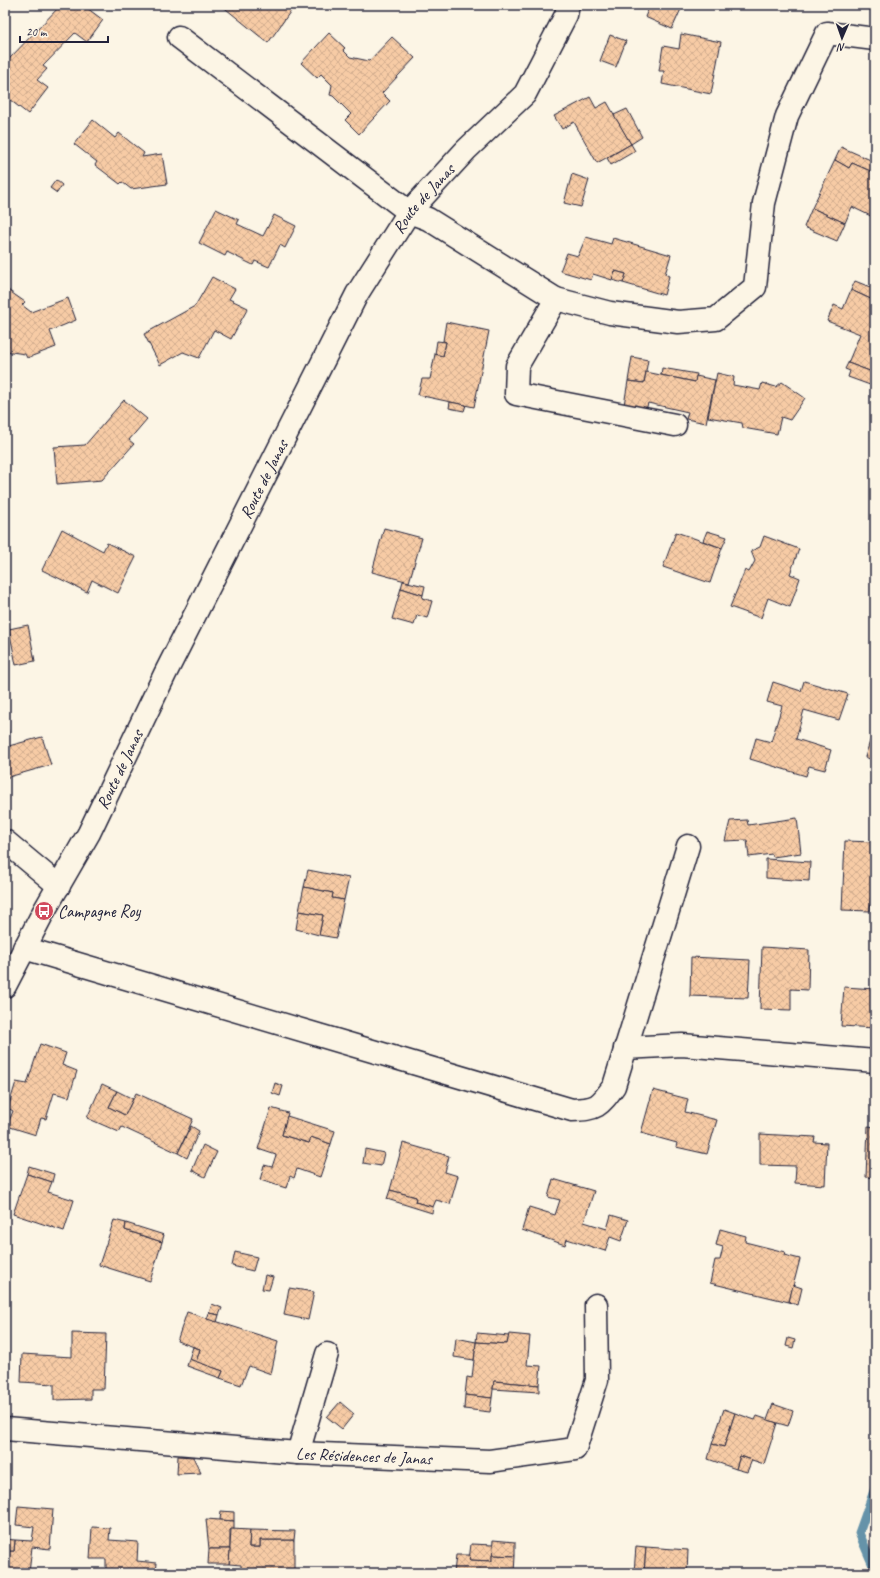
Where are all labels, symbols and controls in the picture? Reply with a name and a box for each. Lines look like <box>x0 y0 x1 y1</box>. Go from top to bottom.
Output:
scale bar <box>20 18 108 44</box>
north arrow <box>822 18 862 58</box>
text: 20 m <box>26 24 48 40</box>
text: N <box>836 41 845 55</box>
street label: Route de Janas <box>388 158 461 238</box>
street label: Route de Janas <box>235 435 293 522</box>
street label: Route de Janas <box>92 725 149 813</box>
bus stop icon: Campagne Roy <box>33 900 55 922</box>
place label: Campagne Roy <box>58 901 141 922</box>
street label: Les Résidences de Janas <box>296 1443 433 1470</box>

